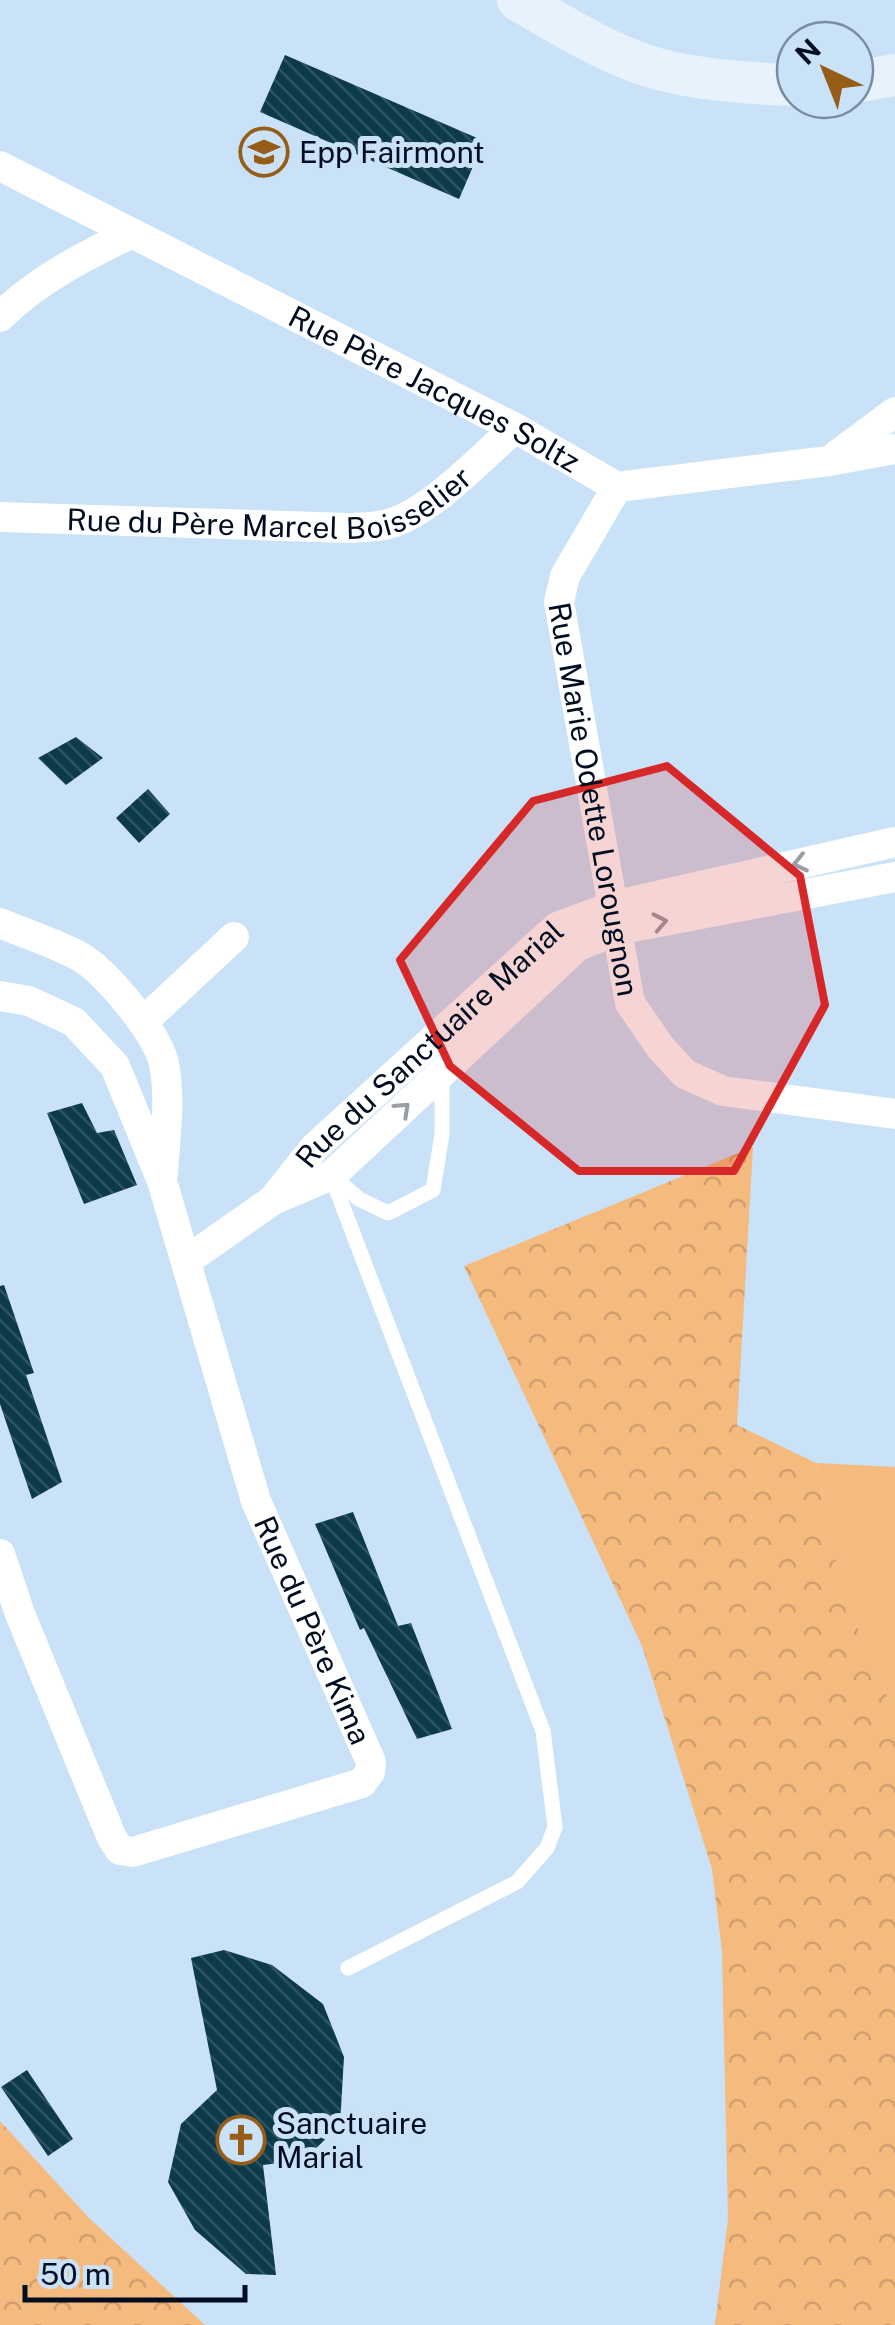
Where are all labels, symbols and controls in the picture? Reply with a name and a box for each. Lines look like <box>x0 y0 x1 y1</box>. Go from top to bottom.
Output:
north arrow <box>775 20 875 120</box>
text: N <box>788 32 827 71</box>
school or university icon: Epp Fairmont <box>238 126 290 178</box>
place label: Epp Fairmont <box>299 134 485 170</box>
street label: Rue Père Jacques Soltz <box>283 298 586 480</box>
street label: Rue du Père Marcel Boisselier <box>66 459 479 546</box>
street label: Rue Marie Odette Lorougnon <box>541 599 646 999</box>
one-way arrow <box>792 851 809 872</box>
street label: Rue du Sanctuaire Marial <box>288 912 571 1175</box>
one-way arrow <box>652 912 669 933</box>
one-way arrow <box>392 1103 410 1121</box>
street label: Rue du Père Kima <box>247 1510 379 1750</box>
place label: Sanctuaire Marial <box>276 2105 427 2175</box>
church icon: Sanctuaire Marial <box>215 2114 267 2166</box>
scale bar <box>25 2240 245 2302</box>
text: 50 m <box>40 2256 111 2292</box>

